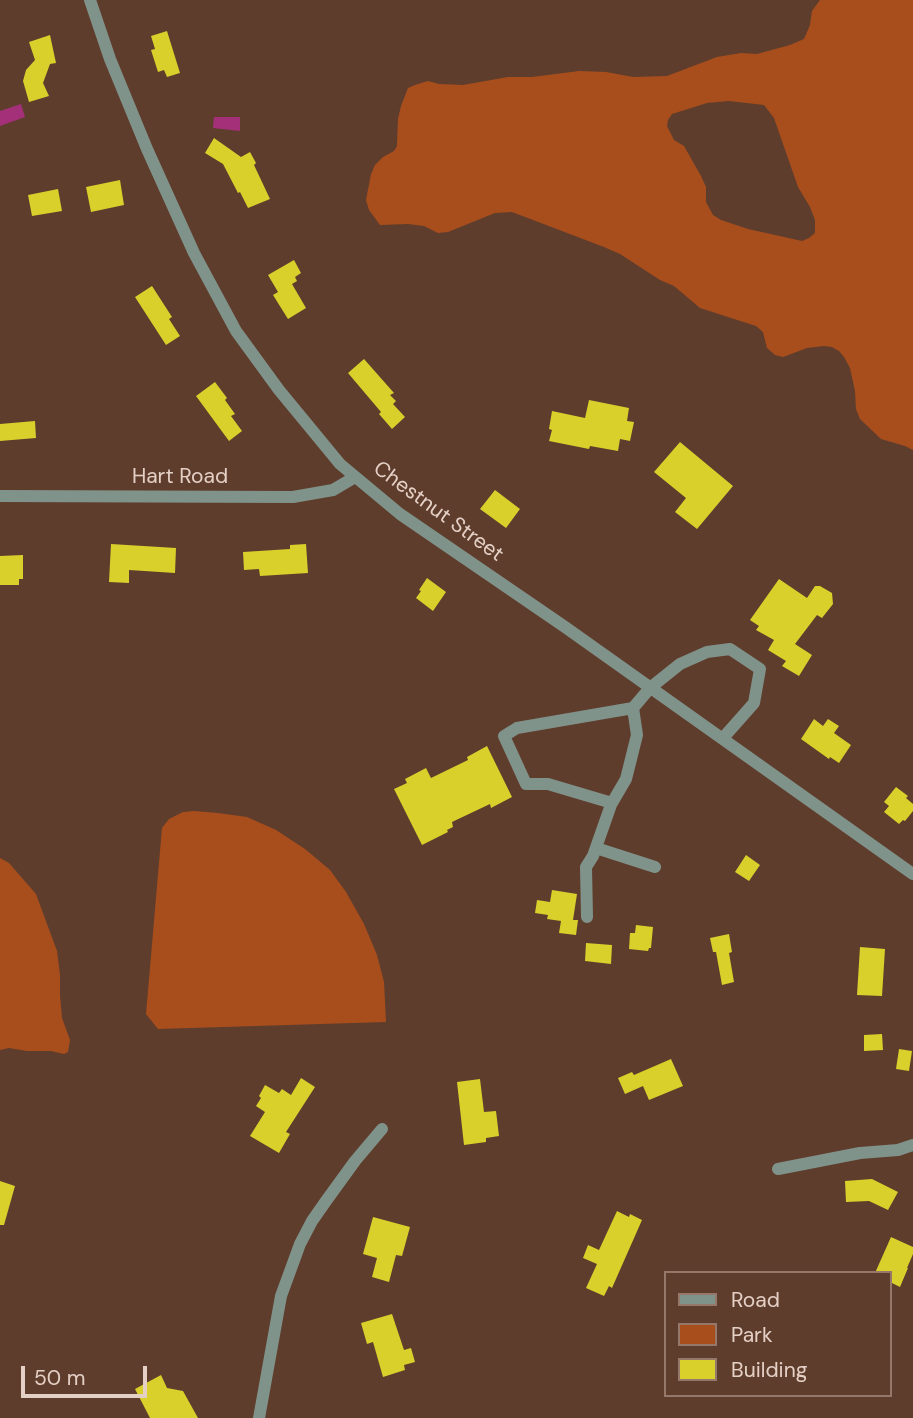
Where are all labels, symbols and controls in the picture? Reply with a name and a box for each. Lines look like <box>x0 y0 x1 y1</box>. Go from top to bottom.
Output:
street label: Chestnut Street <box>368 456 508 568</box>
street label: Hart Road <box>132 464 228 490</box>
legend <box>664 1271 892 1397</box>
text: Road <box>731 1286 780 1314</box>
text: Park <box>731 1321 772 1349</box>
scale bar <box>24 1352 150 1396</box>
text: Building <box>731 1356 807 1384</box>
text: 50 m <box>34 1364 85 1392</box>

